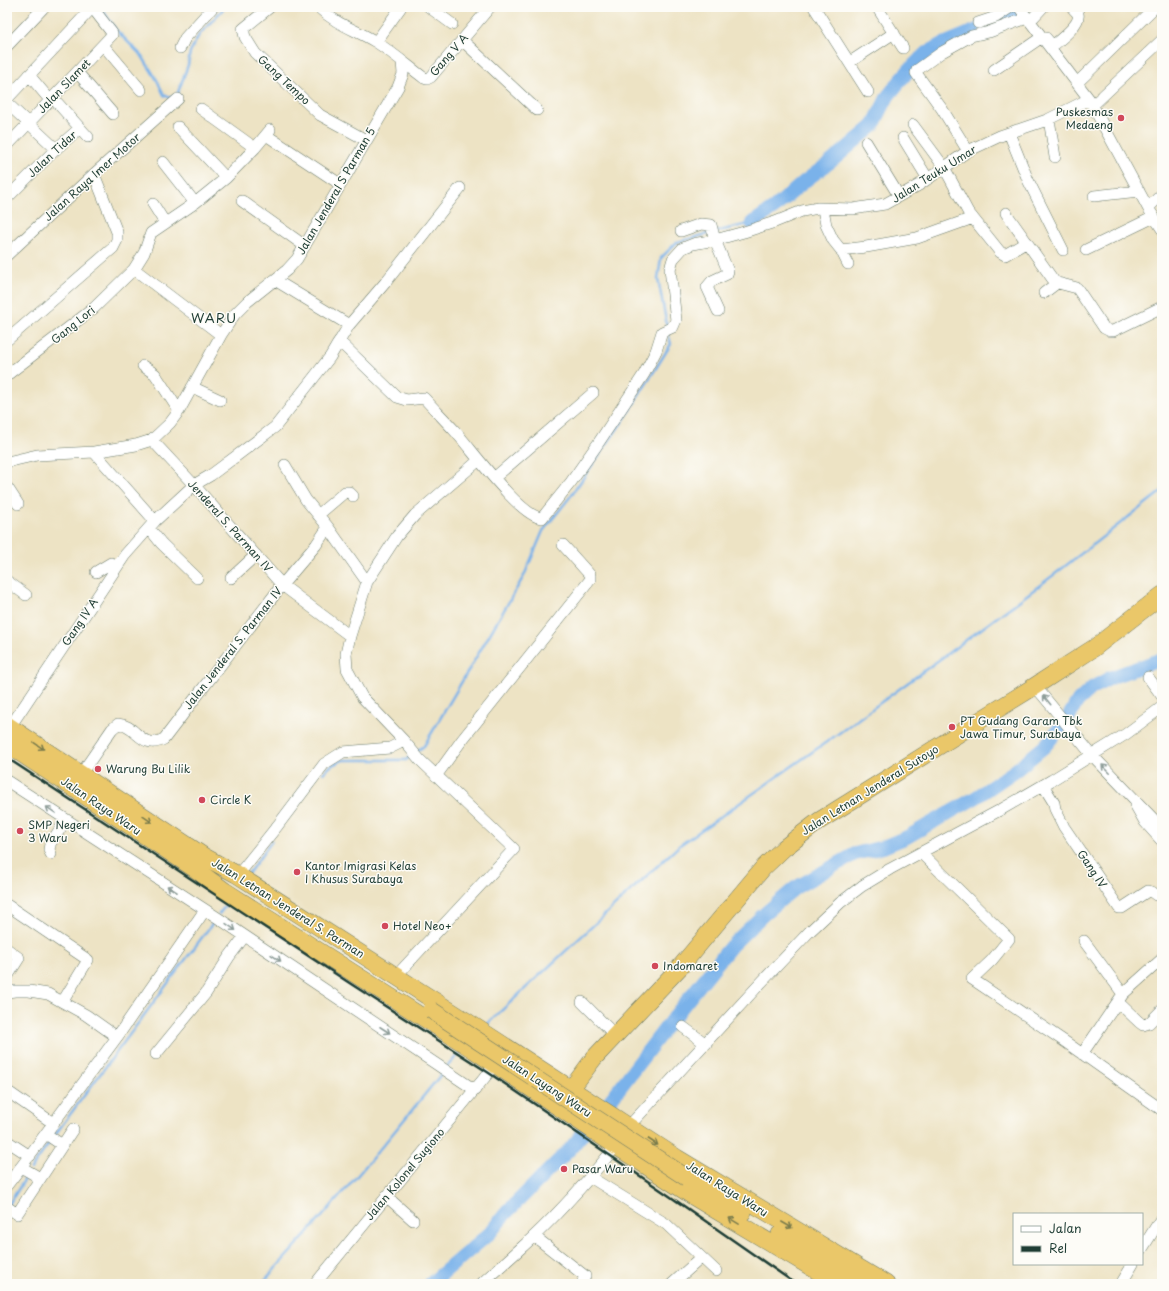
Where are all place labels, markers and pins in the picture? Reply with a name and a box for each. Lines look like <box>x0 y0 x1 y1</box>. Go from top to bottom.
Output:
place label: Puskesmas Medaeng <box>1056 103 1113 133</box>
marker: Puskesmas Medaeng <box>1116 113 1126 123</box>
place label: PT Gudang Garam Tbk Jawa Timur, Surabaya <box>960 712 1083 742</box>
marker: PT Gudang Garam Tbk Jawa Timur, Surabaya <box>947 722 957 732</box>
place label: Warung Bu Lilik <box>106 760 191 777</box>
marker: Warung Bu Lilik <box>93 764 103 774</box>
place label: Circle K <box>210 791 252 808</box>
marker: Circle K <box>197 795 207 805</box>
place label: SMP Negeri 3 Waru <box>28 816 90 846</box>
marker: SMP Negeri 3 Waru <box>15 826 25 836</box>
place label: Kantor Imigrasi Kelas I Khusus Surabaya <box>305 857 416 887</box>
marker: Kantor Imigrasi Kelas I Khusus Surabaya <box>292 867 302 877</box>
place label: Hotel Neo+ <box>393 917 452 934</box>
marker: Hotel Neo+ <box>380 921 390 931</box>
place label: Indomaret <box>663 957 718 974</box>
marker: Indomaret <box>650 961 660 971</box>
place label: Pasar Waru <box>572 1160 633 1177</box>
marker: Pasar Waru <box>559 1164 569 1174</box>

